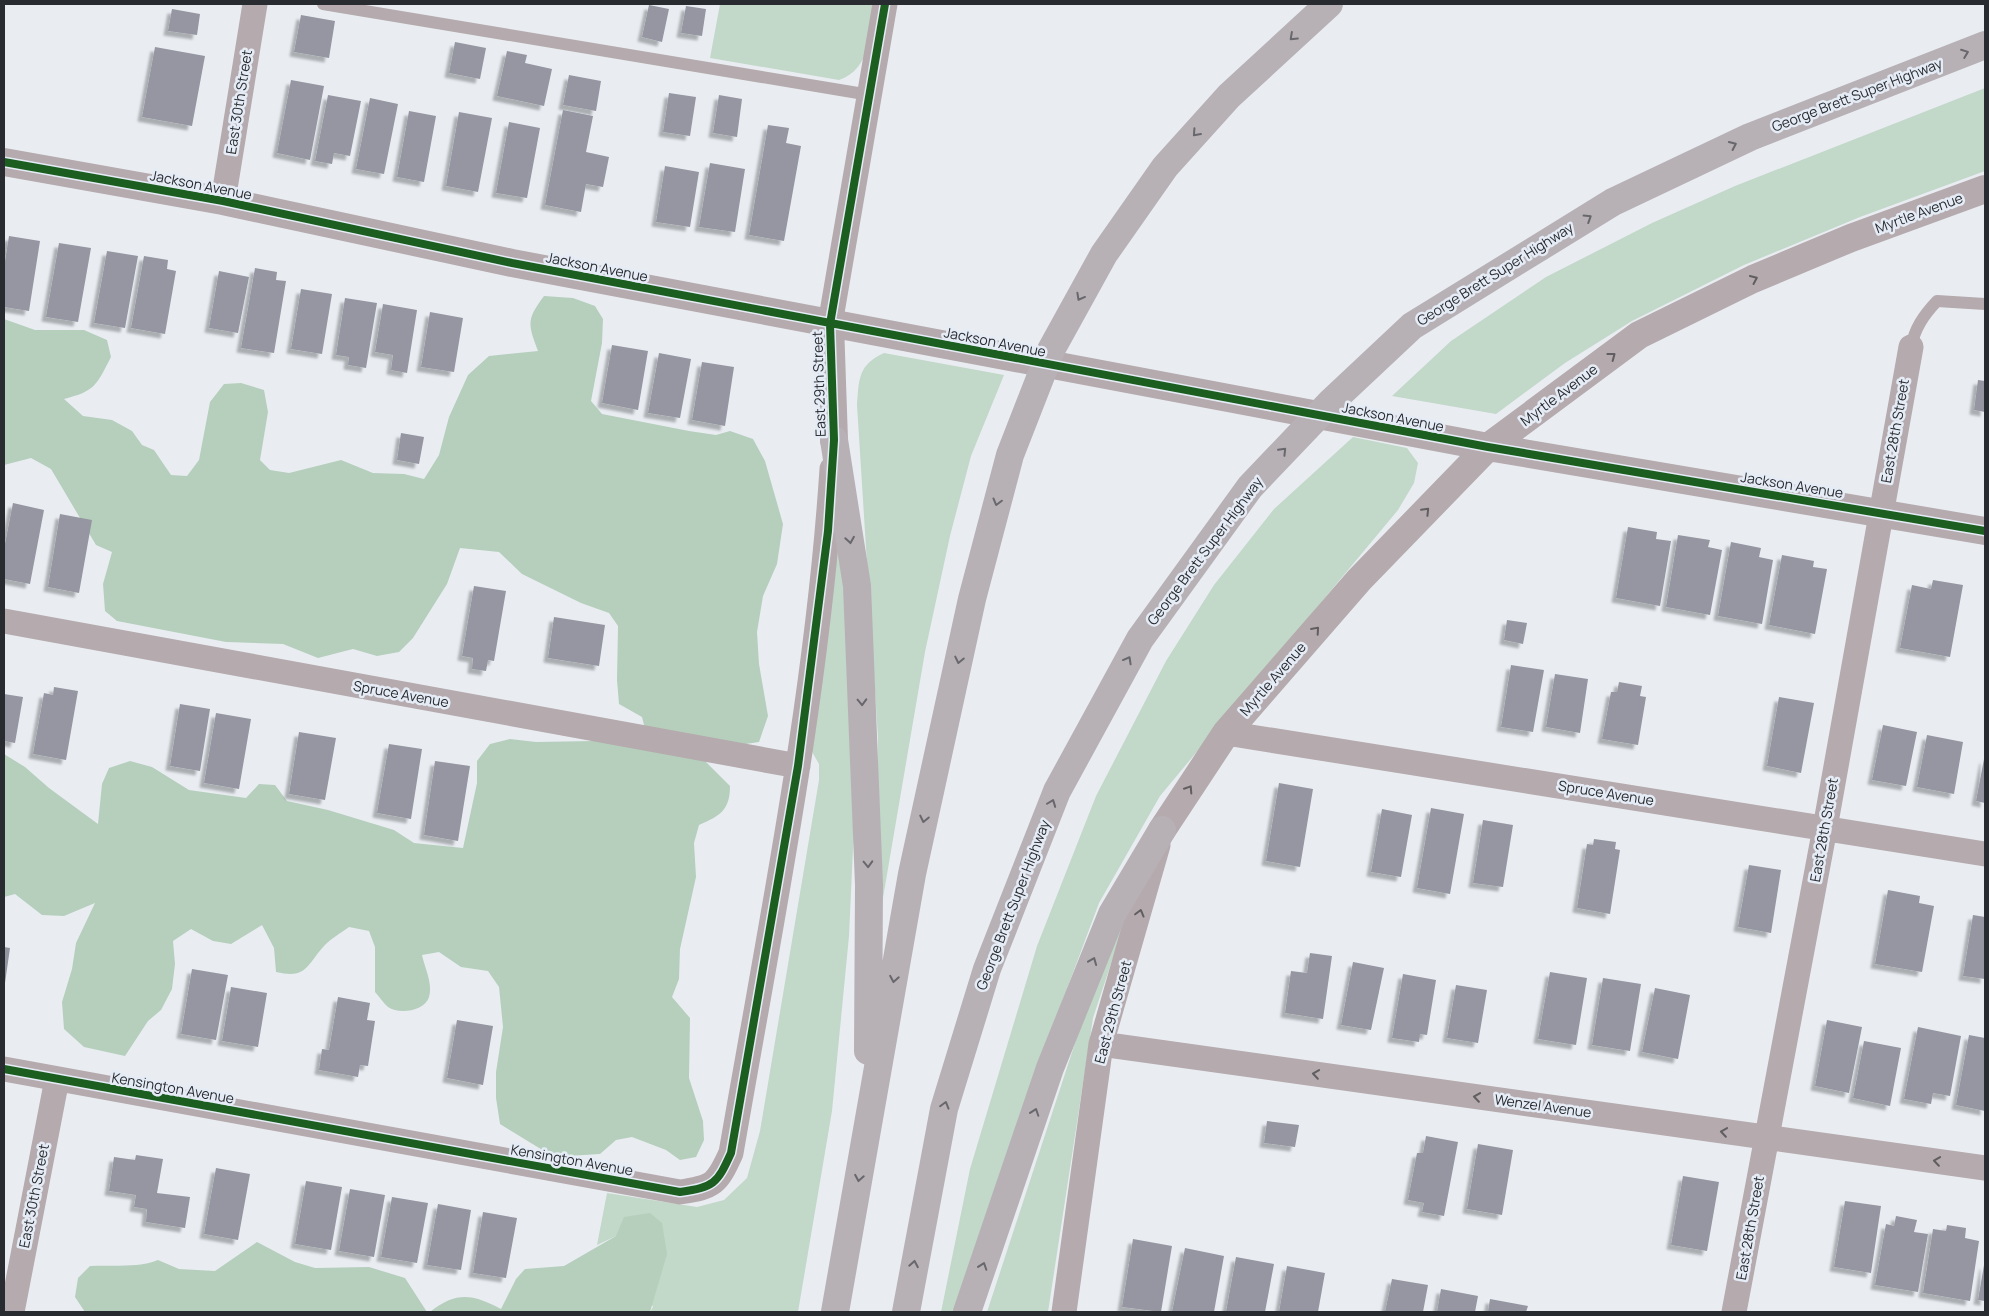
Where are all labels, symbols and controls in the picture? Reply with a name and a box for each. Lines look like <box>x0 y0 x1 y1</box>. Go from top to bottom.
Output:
one-way arrow <box>1289 31 1298 40</box>
street label: East 30th Street <box>221 48 256 156</box>
one-way arrow <box>1960 49 1969 59</box>
street label: George Brett Super Highway <box>1769 53 1945 136</box>
one-way arrow <box>1193 127 1202 136</box>
one-way arrow <box>1728 141 1737 152</box>
street label: Jackson Avenue <box>148 165 254 204</box>
street label: Myrtle Avenue <box>1872 188 1965 237</box>
one-way arrow <box>1582 214 1591 224</box>
street label: George Brett Super Highway <box>1413 217 1577 330</box>
street label: Jackson Avenue <box>544 247 650 286</box>
one-way arrow <box>1749 274 1758 285</box>
one-way arrow <box>1076 291 1086 300</box>
street label: Jackson Avenue <box>942 322 1048 361</box>
street label: East 29th Street <box>807 330 830 437</box>
one-way arrow <box>1606 353 1616 362</box>
street label: Myrtle Avenue <box>1516 359 1601 430</box>
street label: East 28th Street <box>1876 377 1913 484</box>
street label: Jackson Avenue <box>1340 397 1446 436</box>
one-way arrow <box>1277 448 1286 457</box>
street label: Jackson Avenue <box>1739 467 1845 502</box>
street label: George Brett Super Highway <box>1143 472 1267 629</box>
one-way arrow <box>992 498 1003 507</box>
one-way arrow <box>1421 508 1430 517</box>
one-way arrow <box>844 536 855 544</box>
one-way arrow <box>1310 627 1319 636</box>
street label: Myrtle Avenue <box>1235 638 1310 720</box>
one-way arrow <box>954 656 964 665</box>
one-way arrow <box>1122 656 1132 665</box>
street label: Spruce Avenue <box>352 676 450 711</box>
one-way arrow <box>856 698 867 706</box>
street label: Spruce Avenue <box>1557 776 1655 809</box>
street label: East 28th Street <box>1805 776 1842 883</box>
one-way arrow <box>1183 785 1192 795</box>
one-way arrow <box>1046 799 1056 808</box>
one-way arrow <box>919 814 930 823</box>
street label: George Brett Super Highway <box>971 816 1054 993</box>
one-way arrow <box>863 860 873 868</box>
one-way arrow <box>1134 909 1144 917</box>
one-way arrow <box>1087 957 1097 965</box>
street label: East 29th Street <box>1090 958 1136 1066</box>
one-way arrow <box>889 974 899 983</box>
street label: Kensington Avenue <box>110 1067 236 1108</box>
one-way arrow <box>1311 1069 1319 1080</box>
street label: Wenzel Avenue <box>1493 1089 1593 1122</box>
one-way arrow <box>1472 1092 1481 1102</box>
one-way arrow <box>940 1101 950 1109</box>
one-way arrow <box>1029 1108 1039 1117</box>
one-way arrow <box>1720 1127 1728 1137</box>
street label: Kensington Avenue <box>509 1139 635 1180</box>
street label: East 30th Street <box>14 1142 53 1250</box>
one-way arrow <box>1933 1157 1941 1167</box>
one-way arrow <box>854 1174 864 1182</box>
street label: East 28th Street <box>1731 1174 1768 1281</box>
one-way arrow <box>909 1260 919 1269</box>
one-way arrow <box>977 1262 987 1271</box>

